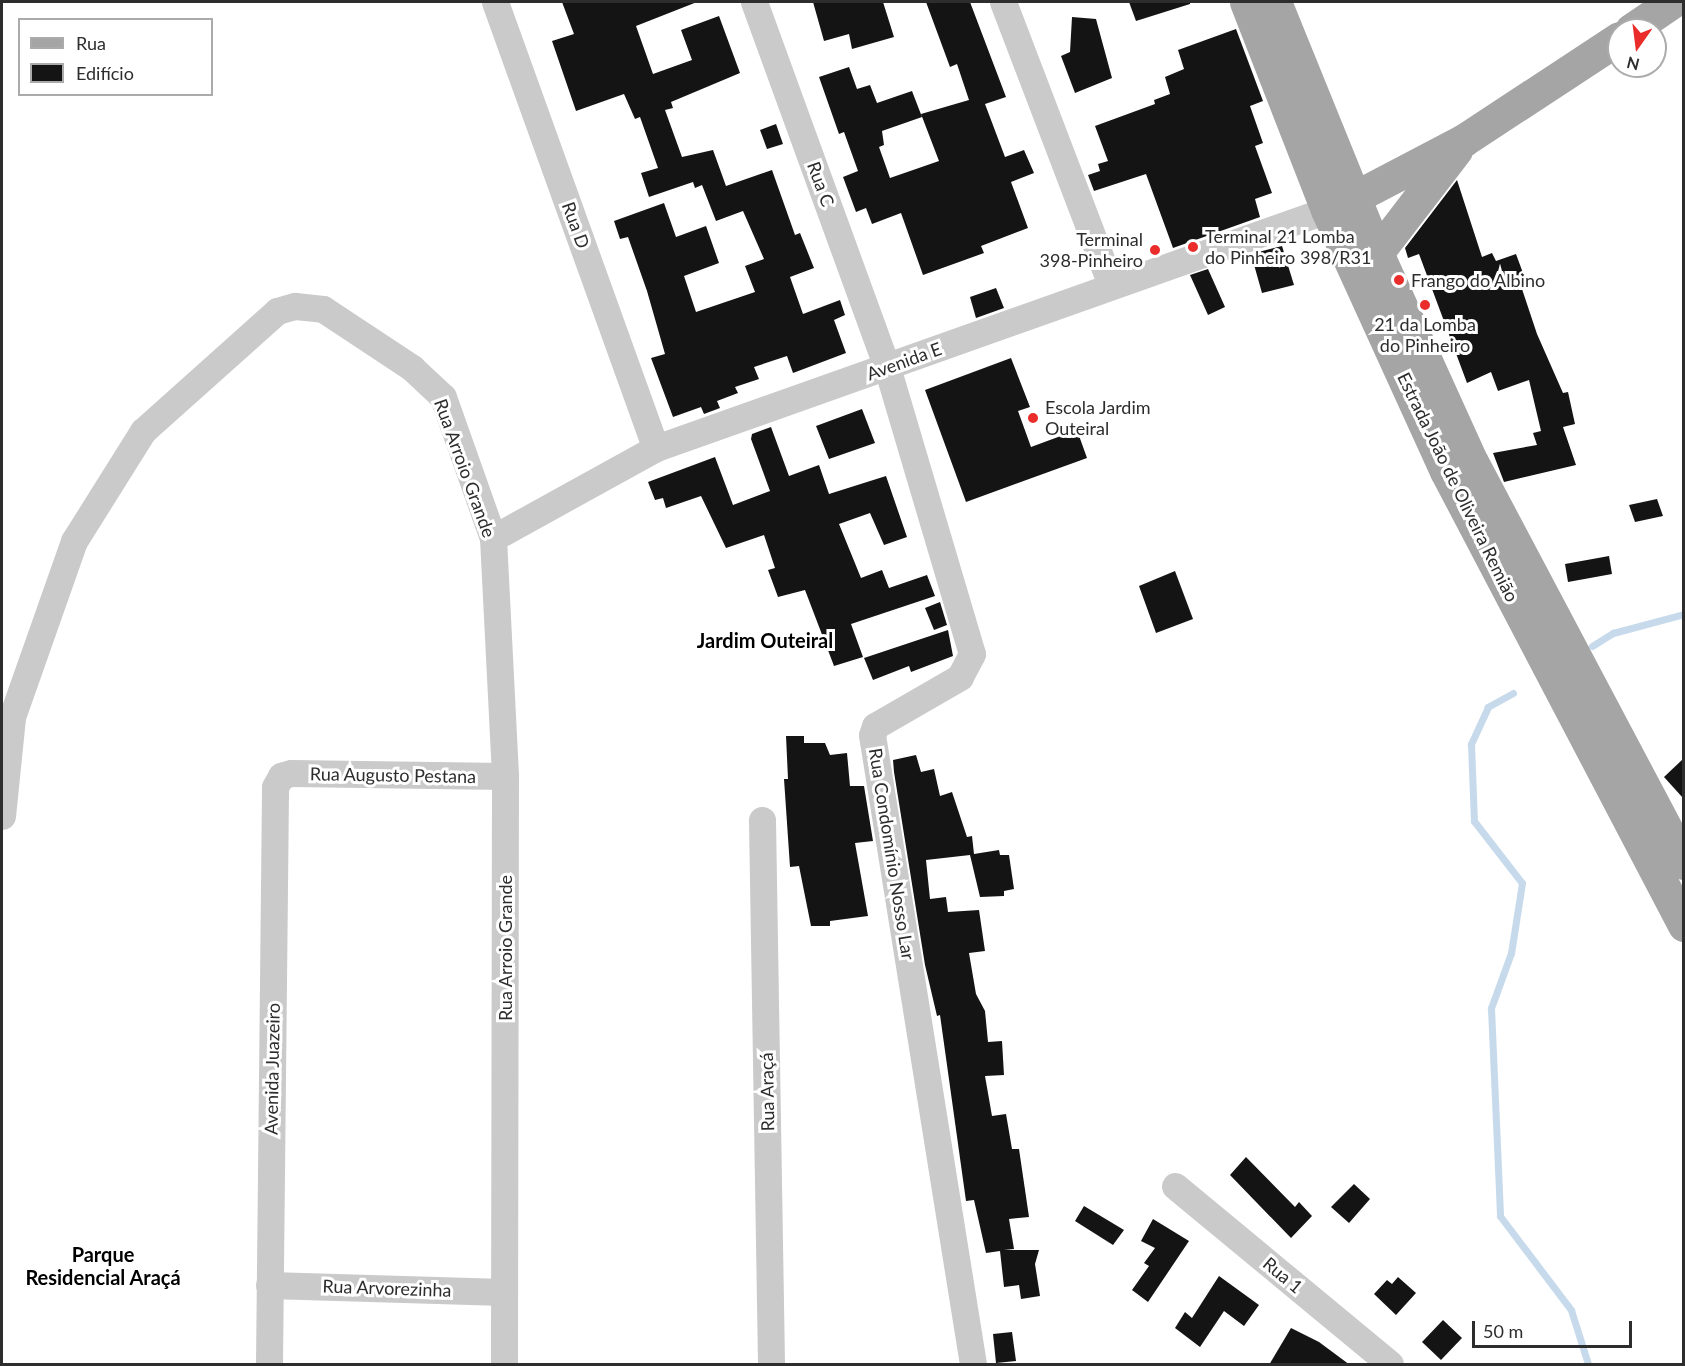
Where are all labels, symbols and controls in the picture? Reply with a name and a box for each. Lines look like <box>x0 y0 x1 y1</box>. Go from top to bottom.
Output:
legend <box>18 18 213 96</box>
north arrow <box>1607 18 1667 78</box>
text: Rua <box>76 32 106 54</box>
text: N <box>1625 53 1641 75</box>
text: Edifício <box>76 62 134 84</box>
street label: Rua C <box>803 158 839 210</box>
street label: Rua D <box>558 199 594 251</box>
place label: Terminal 21 Lomba do Pinheiro 398/R31 <box>1205 226 1371 268</box>
place label: Terminal 398-Pinheiro <box>1040 229 1143 272</box>
marker: Terminal 21 Lomba do Pinheiro 398/R31 <box>1186 240 1200 254</box>
marker: Terminal 398-Pinheiro <box>1148 243 1162 257</box>
place label: Frango do Albino <box>1411 269 1546 291</box>
marker: Frango do Albino <box>1392 273 1406 287</box>
marker: 21 da Lomba do Pinheiro <box>1418 298 1432 312</box>
place label: 21 da Lomba do Pinheiro <box>1374 314 1476 356</box>
street label: Avenida E <box>863 337 945 385</box>
street label: Estrada João de Oliveira Remião <box>1393 369 1523 605</box>
street label: Rua Arroio Grande <box>430 395 500 541</box>
place label: Escola Jardim Outeiral <box>1045 397 1151 440</box>
marker: Escola Jardim Outeiral <box>1026 411 1040 425</box>
district label: Jardim Outeiral <box>697 628 833 652</box>
street label: Rua Condomínio Nosso Lar <box>865 747 919 961</box>
street label: Rua Augusto Pestana <box>309 763 477 787</box>
street label: Rua Arroio Grande <box>494 875 516 1021</box>
street label: Avenida Juazeiro <box>260 1003 284 1135</box>
street label: Rua Araçá <box>756 1052 778 1132</box>
district label: Parque Residencial Araçá <box>25 1243 181 1290</box>
street label: Rua 1 <box>1259 1252 1307 1298</box>
street label: Rua Arvorezinha <box>322 1275 452 1301</box>
scale bar <box>1475 1309 1636 1347</box>
text: 50 m <box>1483 1320 1523 1342</box>

